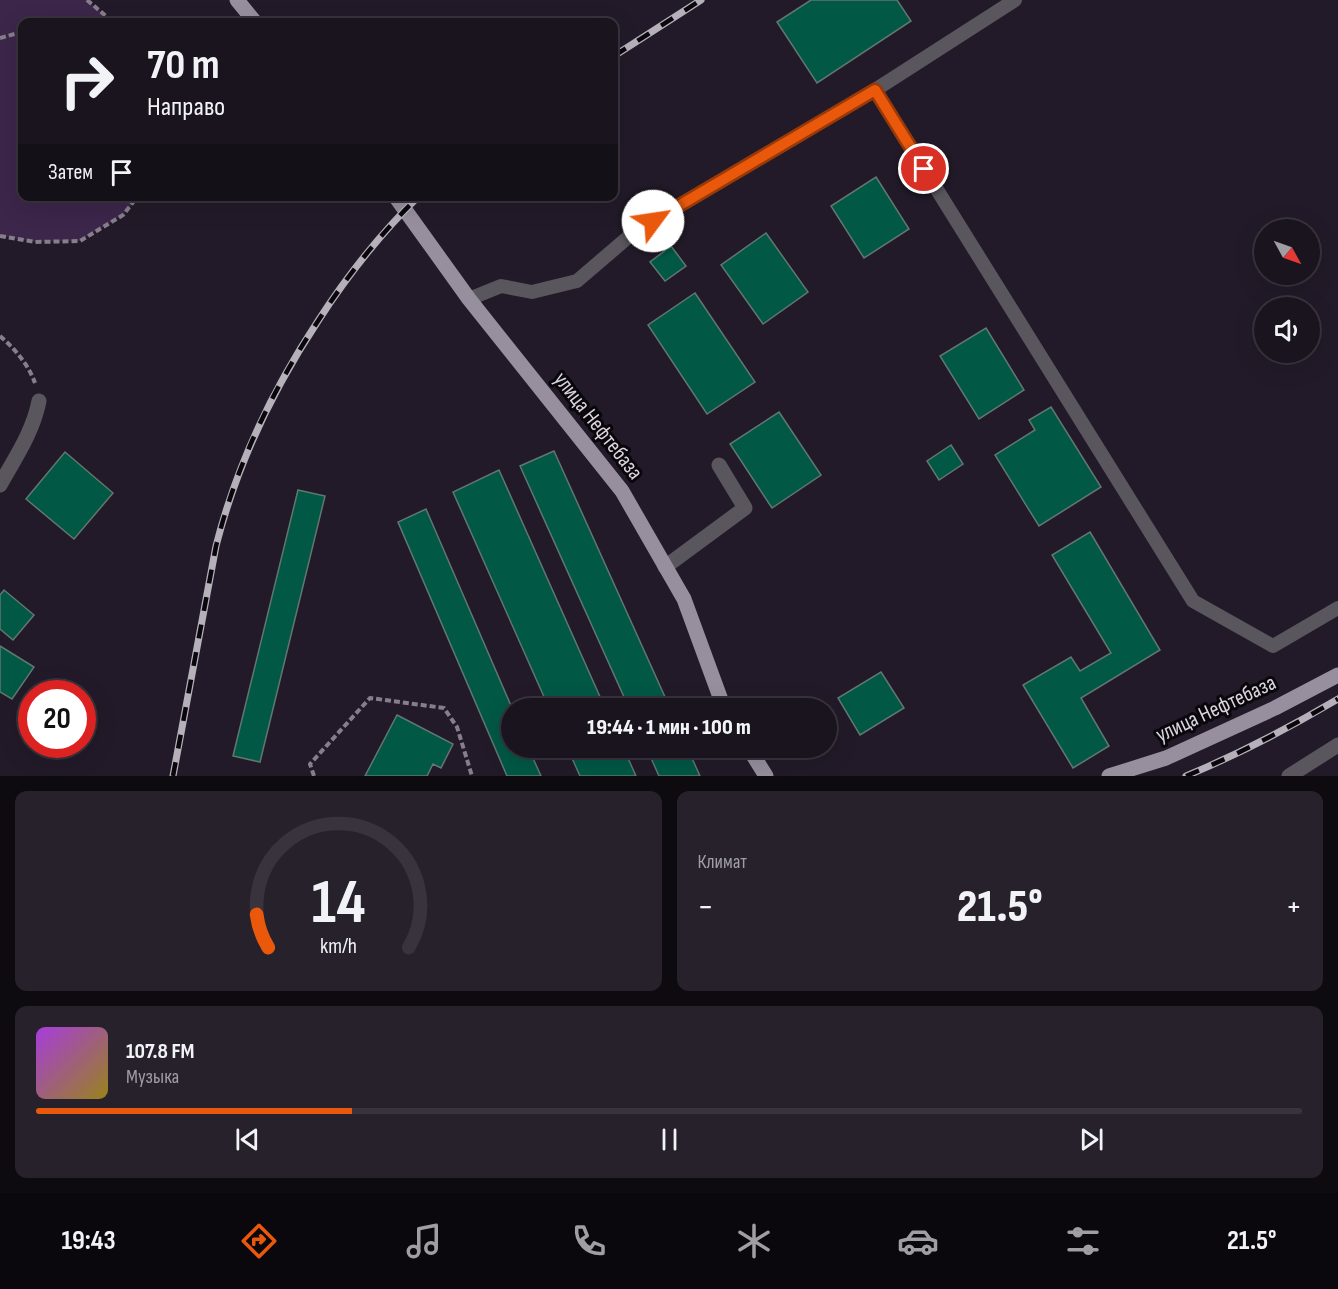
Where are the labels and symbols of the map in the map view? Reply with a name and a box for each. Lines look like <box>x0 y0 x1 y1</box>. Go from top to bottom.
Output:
pin <box>898 143 949 194</box>
position arrow <box>621 189 685 253</box>
north arrow <box>1254 219 1320 285</box>
street label: улица Нефтебаза <box>548 367 648 485</box>
street label: улица Нефтебаза <box>1152 669 1280 749</box>
speed limit sign: 20 <box>18 680 96 758</box>

